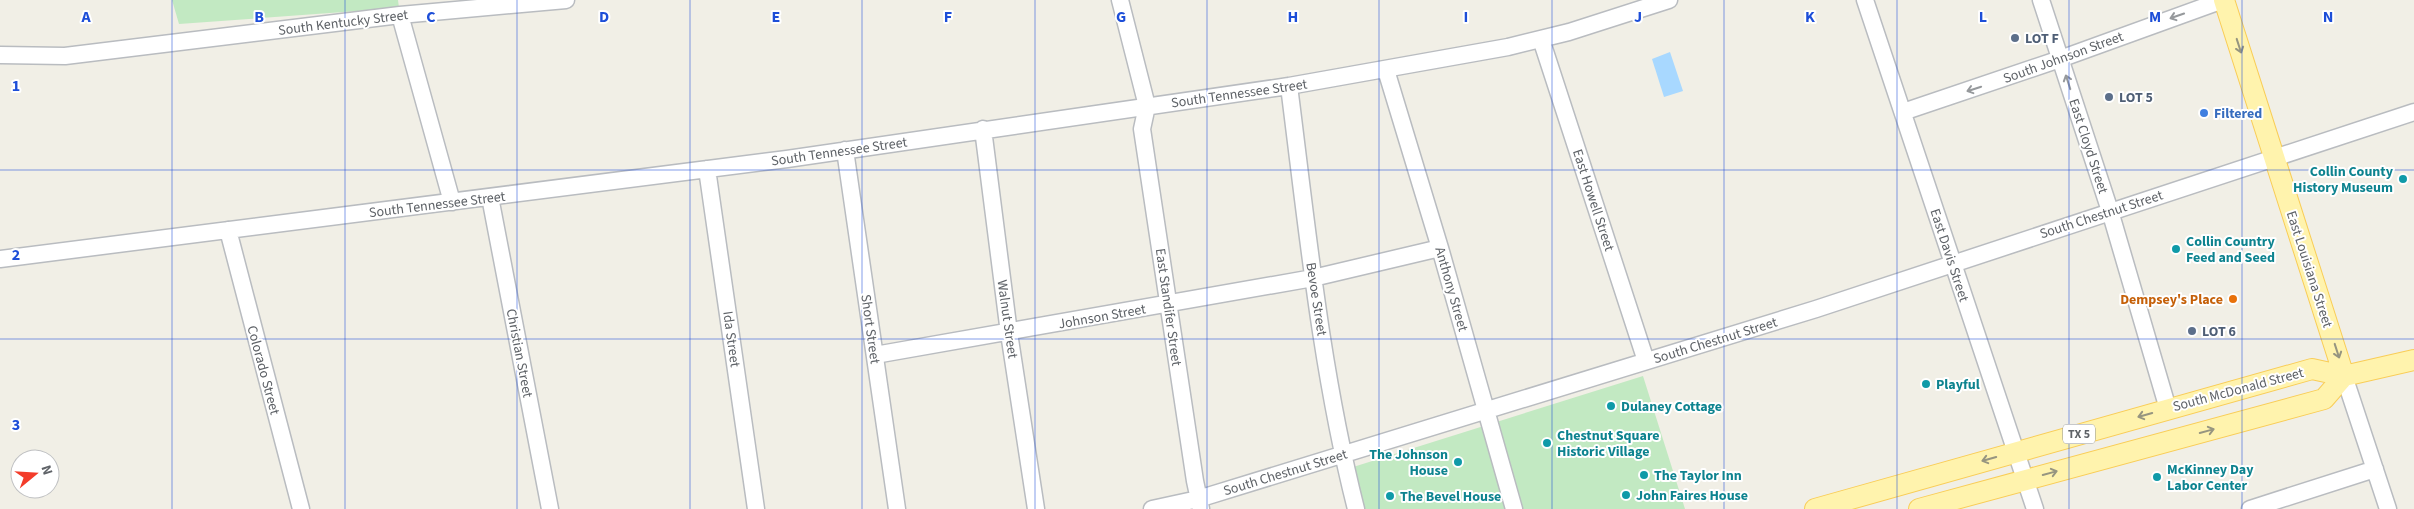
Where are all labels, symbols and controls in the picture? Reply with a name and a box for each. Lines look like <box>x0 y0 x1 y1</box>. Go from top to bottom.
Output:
street label: South Kentucky Street <box>277 5 409 41</box>
text: A <box>80 6 91 28</box>
text: B <box>254 6 264 28</box>
text: C <box>426 6 436 28</box>
text: D <box>599 6 609 28</box>
text: E <box>772 6 780 28</box>
text: F <box>944 6 952 28</box>
text: G <box>1116 6 1126 28</box>
text: H <box>1288 6 1298 28</box>
text: I <box>1464 6 1468 28</box>
text: J <box>1634 6 1642 28</box>
text: K <box>1805 6 1815 28</box>
text: L <box>1979 6 1987 28</box>
text: M <box>2149 6 2161 28</box>
text: N <box>2323 6 2333 28</box>
one-way arrow <box>2169 12 2185 21</box>
street label: South Johnson Street <box>2001 27 2126 89</box>
place label: LOT F <box>2025 29 2059 49</box>
marker: LOT F <box>2009 32 2021 44</box>
one-way arrow <box>2234 38 2244 54</box>
one-way arrow <box>2062 74 2072 90</box>
text: 1 <box>12 75 20 97</box>
street label: South Tennessee Street <box>1170 75 1309 113</box>
one-way arrow <box>1966 84 1982 94</box>
place label: LOT 5 <box>2119 88 2153 108</box>
marker: LOT 5 <box>2103 91 2115 103</box>
street label: East Cloyd Street <box>2063 96 2113 197</box>
place label: Filtered <box>2214 104 2262 124</box>
marker: Filtered <box>2198 107 2210 119</box>
street label: South Tennessee Street <box>770 133 909 171</box>
street label: East Howell Street <box>1567 147 1619 254</box>
place label: Collin County History Museum <box>2293 162 2394 198</box>
marker: Collin County History Museum <box>2397 173 2409 185</box>
street label: South Chestnut Street <box>2037 185 2166 244</box>
street label: South Tennessee Street <box>368 187 507 223</box>
street label: East Davis Street <box>1925 206 1974 305</box>
street label: East Louisiana Street <box>2281 208 2337 331</box>
place label: Collin Country Feed and Seed <box>2186 232 2276 268</box>
marker: Collin Country Feed and Seed <box>2170 243 2182 255</box>
text: 2 <box>12 244 20 266</box>
street label: Anthony Street <box>1429 245 1473 334</box>
street label: East Standifer Street <box>1150 247 1186 368</box>
street label: Bevoe Street <box>1300 261 1332 338</box>
street label: Walnut Street <box>992 278 1022 360</box>
place label: Dempsey's Place <box>2120 290 2223 310</box>
street label: Short Street <box>855 293 885 366</box>
marker: Dempsey's Place <box>2227 293 2239 305</box>
street label: Johnson Street <box>1057 299 1148 335</box>
street label: Christian Street <box>501 307 537 400</box>
street label: Ida Street <box>717 310 745 369</box>
street label: South Chestnut Street <box>1651 313 1780 369</box>
place label: LOT 6 <box>2202 322 2236 342</box>
street label: Colorado Street <box>242 323 285 417</box>
marker: LOT 6 <box>2186 325 2198 337</box>
one-way arrow <box>2332 343 2342 359</box>
street label: South McDonald Street <box>2171 363 2306 417</box>
place label: Playful <box>1936 375 1980 395</box>
marker: Playful <box>1920 378 1932 390</box>
place label: Dulaney Cottage <box>1621 397 1722 417</box>
marker: Dulaney Cottage <box>1605 400 1617 412</box>
one-way arrow <box>2138 411 2154 420</box>
text: 3 <box>12 414 20 436</box>
road number: TX 5 <box>2063 424 2095 444</box>
place label: Chestnut Square Historic Village <box>1557 426 1660 462</box>
one-way arrow <box>2198 426 2214 435</box>
marker: Chestnut Square Historic Village <box>1541 437 1553 449</box>
street label: South Chestnut Street <box>1221 445 1350 501</box>
place label: The Johnson House <box>1369 445 1448 481</box>
north arrow <box>10 449 60 499</box>
one-way arrow <box>1981 455 1997 464</box>
marker: The Johnson House <box>1452 456 1464 468</box>
place label: McKinney Day Labor Center <box>2167 460 2254 496</box>
text: N <box>35 463 57 478</box>
place label: The Taylor Inn <box>1654 466 1742 486</box>
one-way arrow <box>2042 468 2058 478</box>
marker: The Taylor Inn <box>1638 469 1650 481</box>
marker: McKinney Day Labor Center <box>2151 471 2163 483</box>
place label: John Faires House <box>1636 486 1748 506</box>
place label: The Bevel House <box>1400 487 1501 507</box>
marker: John Faires House <box>1620 489 1632 501</box>
marker: The Bevel House <box>1384 490 1396 502</box>

